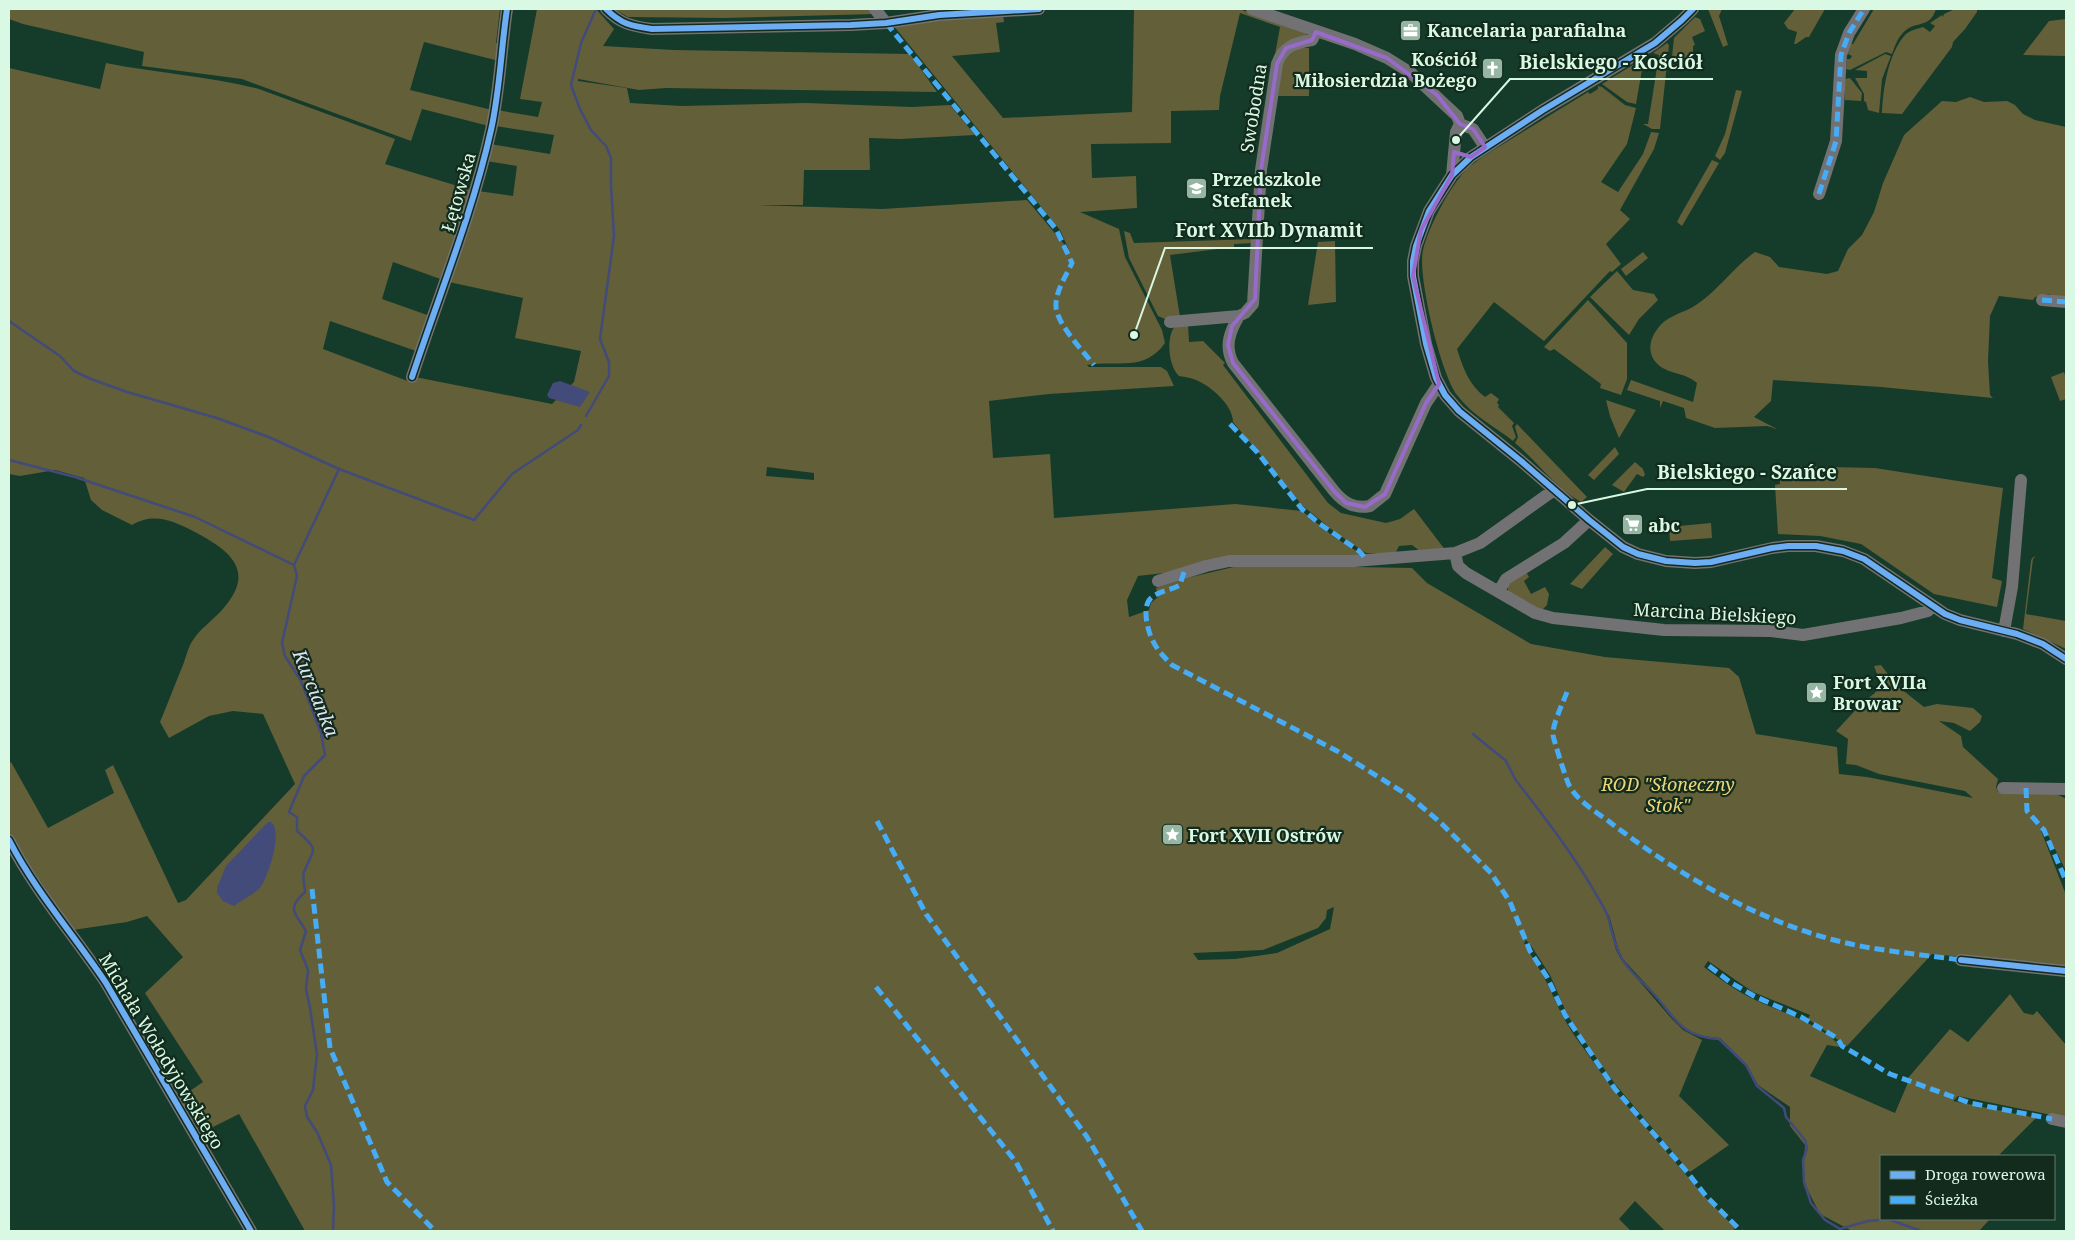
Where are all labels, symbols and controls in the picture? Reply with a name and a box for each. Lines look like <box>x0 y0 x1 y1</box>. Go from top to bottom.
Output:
office icon: Kancelaria parafialna <box>1399 18 1423 42</box>
place label: Kancelaria parafialna <box>1427 18 1627 42</box>
callout: Bielskiego - Kościół <box>1510 45 1713 79</box>
place label: Kościół Miłosierdzia Bożego <box>1294 47 1478 92</box>
text: Bielskiego - Kościół <box>1519 49 1703 75</box>
church icon: Kościół Miłosierdzia Bożego <box>1481 57 1505 81</box>
street label: Swobodna <box>1234 62 1272 154</box>
street label: Łętowska <box>435 149 481 235</box>
place label: Przedszkole Stefanek <box>1212 167 1321 212</box>
school or university icon: Przedszkole Stefanek <box>1184 177 1208 201</box>
callout: Fort XVIIb Dynamit <box>1165 214 1373 248</box>
text: Fort XVIIb Dynamit <box>1175 217 1363 243</box>
callout: Bielskiego - Szańce <box>1647 455 1847 489</box>
text: Bielskiego - Szańce <box>1657 459 1837 485</box>
supermarket icon: abc <box>1620 513 1644 537</box>
place label: abc <box>1648 513 1680 537</box>
street label: Marcina Bielskiego <box>1633 597 1797 629</box>
water label: Kurcianka <box>286 645 345 741</box>
place label: Fort XVIIa Browar <box>1833 670 1927 715</box>
place icon: Fort XVIIa Browar <box>1805 680 1829 704</box>
park label: ROD "Słoneczny Stok" <box>1600 772 1735 817</box>
place icon: Fort XVII Ostrów <box>1160 823 1184 847</box>
place label: Fort XVII Ostrów <box>1188 823 1342 847</box>
street label: Michała Wołodyjowskiego <box>94 949 230 1153</box>
legend <box>1880 1155 2055 1220</box>
text: Droga rowerowa <box>1925 1164 2046 1184</box>
text: Ścieżka <box>1925 1189 1978 1209</box>

